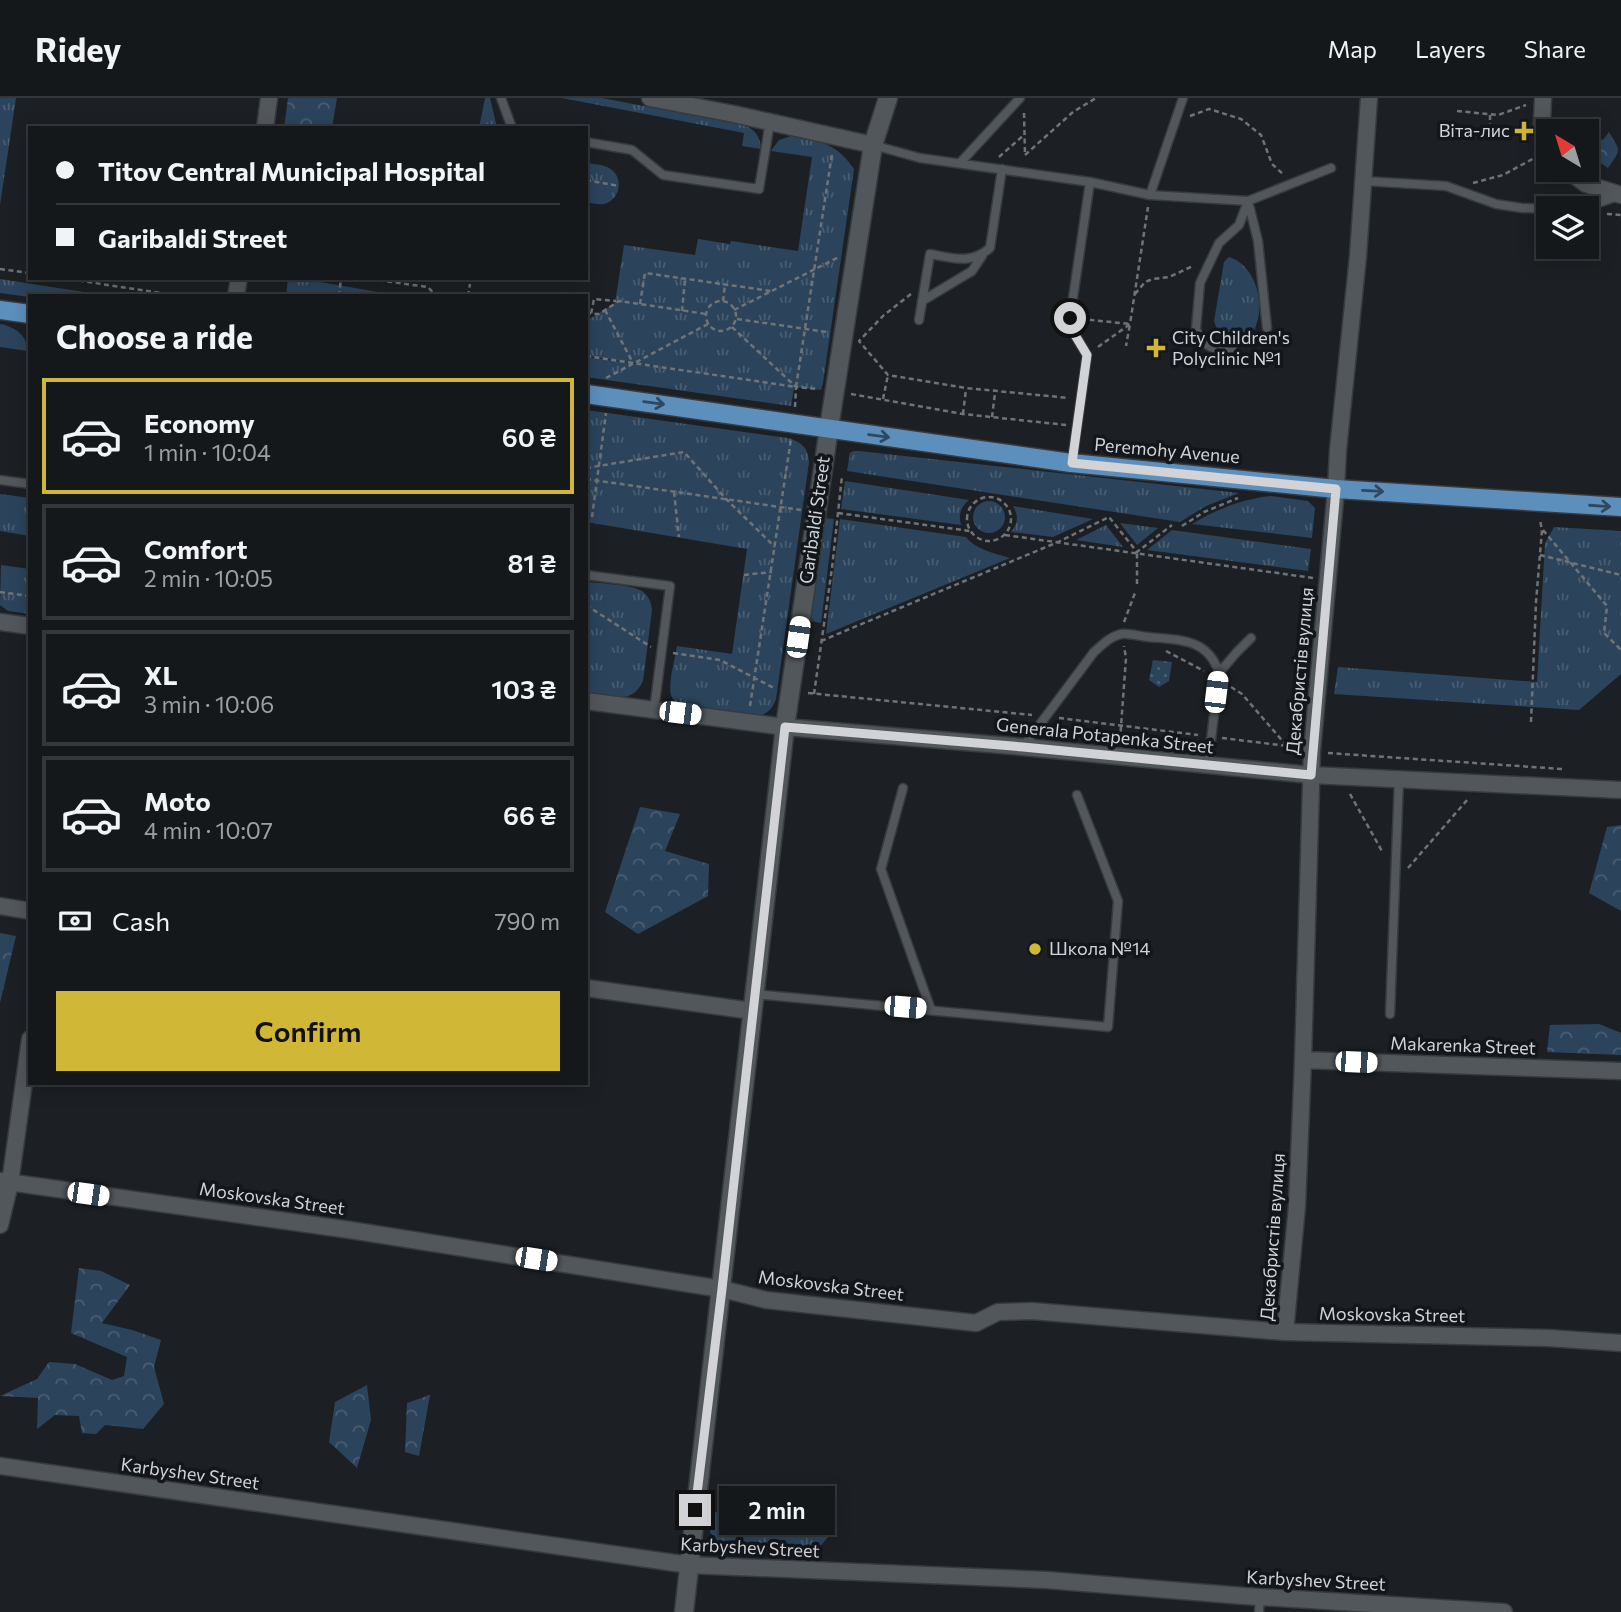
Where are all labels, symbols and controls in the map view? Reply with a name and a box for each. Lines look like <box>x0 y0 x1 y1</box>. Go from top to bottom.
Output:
text: Ridey <box>35 28 121 69</box>
text: Map <box>1328 34 1377 63</box>
text: Layers <box>1415 34 1486 63</box>
text: Share <box>1524 34 1586 63</box>
place label: Віта-лис <box>1439 119 1510 141</box>
north arrow <box>1536 119 1600 182</box>
map controls <box>1536 119 1599 259</box>
marker: Віта-лис <box>1516 123 1532 139</box>
text: Titov Central Municipal Hospital <box>98 155 485 186</box>
button: layers <box>1536 196 1599 259</box>
text: Garibaldi Street <box>98 222 287 253</box>
route start <box>1054 302 1086 334</box>
text: Choose a ride <box>56 316 253 356</box>
place label: City Children's Polyclinic №1 <box>1172 326 1290 369</box>
marker: City Children's Polyclinic №1 <box>1146 338 1166 358</box>
one-way arrow <box>642 397 665 410</box>
icon: car <box>60 405 123 468</box>
text: Economy <box>144 407 255 438</box>
text: 60 ₴ <box>502 421 556 452</box>
one-way arrow <box>867 429 890 442</box>
street label: Peremohy Avenue <box>1093 433 1241 467</box>
text: 1 min · 10:04 <box>144 438 271 466</box>
street label: Garibaldi Street <box>794 455 834 585</box>
one-way arrow <box>1361 485 1384 498</box>
one-way arrow <box>1588 499 1611 512</box>
icon: car <box>60 531 123 594</box>
text: Comfort <box>144 533 247 564</box>
text: 81 ₴ <box>507 547 556 578</box>
text: 2 min · 10:05 <box>144 564 273 592</box>
street label: Декабристів вулиця <box>1281 586 1317 756</box>
car <box>785 615 812 659</box>
icon: car <box>60 657 123 720</box>
text: XL <box>144 659 178 690</box>
car <box>1204 670 1229 714</box>
text: 103 ₴ <box>491 673 556 704</box>
text: 3 min · 10:06 <box>144 690 274 718</box>
car <box>658 700 703 726</box>
street label: Generala Potapenka Street <box>995 713 1215 757</box>
icon: car <box>60 783 123 846</box>
text: Moto <box>144 785 211 816</box>
text: 66 ₴ <box>503 799 556 830</box>
text: 4 min · 10:07 <box>144 816 273 844</box>
icon: cash <box>56 902 94 940</box>
text: Cash <box>112 905 170 936</box>
text: 790 m <box>494 907 560 935</box>
place label: Школа №14 <box>1049 937 1151 959</box>
marker: Школа №14 <box>1027 941 1043 957</box>
button: Confirm <box>56 991 560 1071</box>
car <box>884 995 927 1019</box>
street label: Makarenka Street <box>1390 1031 1536 1059</box>
car <box>1335 1051 1378 1073</box>
street label: Декабристів вулиця <box>1255 1152 1289 1322</box>
street label: Moskovska Street <box>198 1177 346 1219</box>
car <box>66 1181 111 1207</box>
car <box>514 1245 559 1273</box>
street label: Moskovska Street <box>757 1265 905 1305</box>
street label: Moskovska Street <box>1319 1302 1465 1326</box>
street label: Karbyshev Street <box>119 1452 261 1494</box>
callout: 2 min <box>720 1486 835 1534</box>
route end <box>679 1494 711 1526</box>
text: 2 min <box>749 1496 805 1524</box>
street label: Karbyshev Street <box>680 1532 820 1562</box>
street label: Karbyshev Street <box>1246 1565 1386 1595</box>

